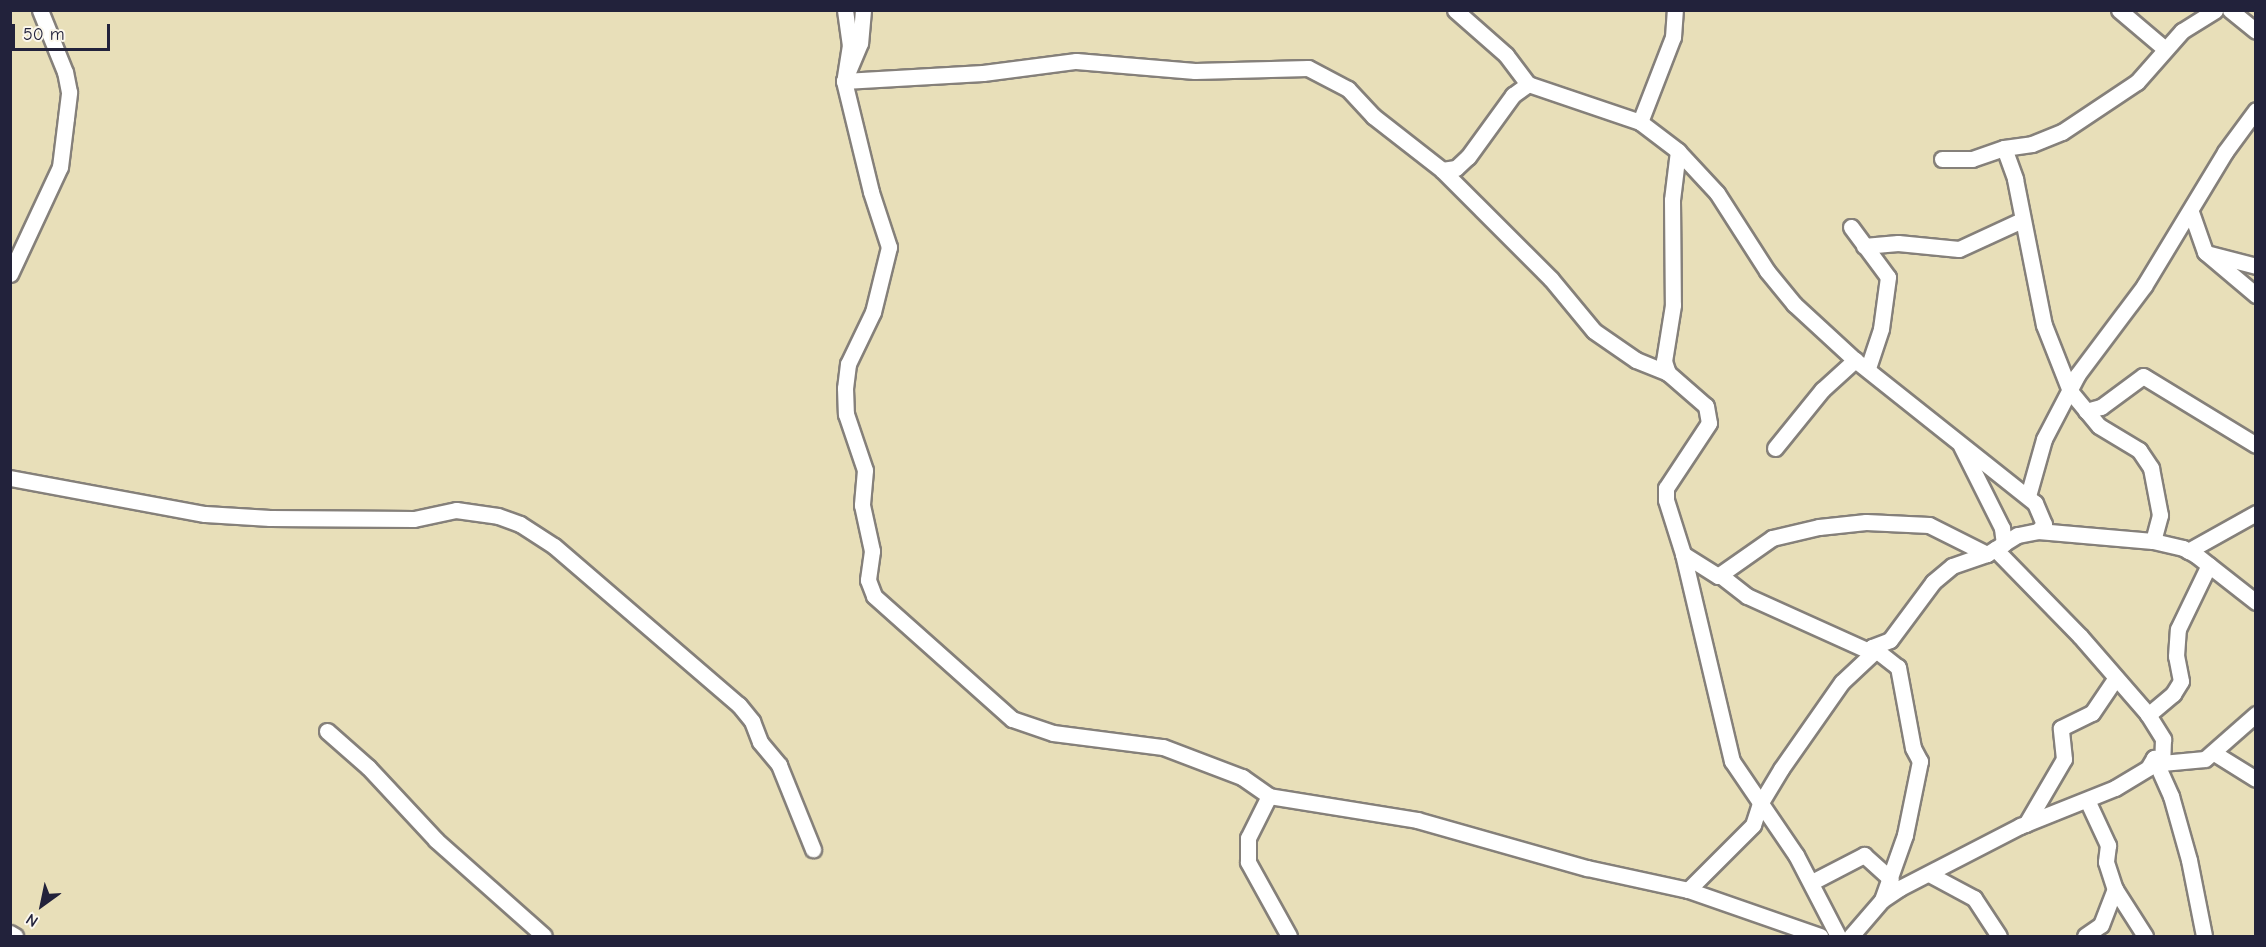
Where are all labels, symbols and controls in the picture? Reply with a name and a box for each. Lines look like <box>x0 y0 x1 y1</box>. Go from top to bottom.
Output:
scale bar <box>15 12 112 50</box>
text: 50 m <box>23 24 65 45</box>
north arrow <box>12 875 72 935</box>
text: N <box>23 910 41 930</box>

